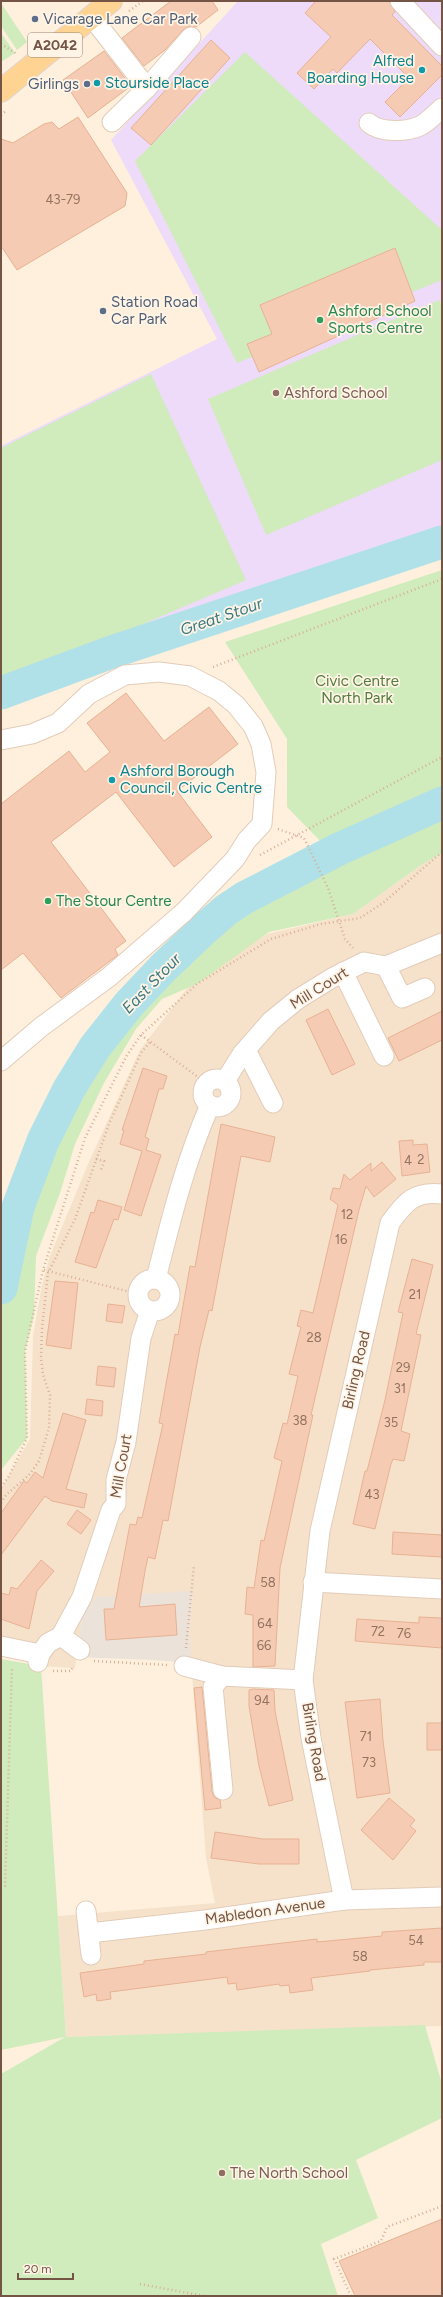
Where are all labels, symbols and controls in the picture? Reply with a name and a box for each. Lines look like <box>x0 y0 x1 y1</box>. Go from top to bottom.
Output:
place label: Vicarage Lane Car Park <box>43 10 198 28</box>
marker: Vicarage Lane Car Park <box>30 14 40 24</box>
road number: A2042 <box>28 33 82 57</box>
place label: Alfred Boarding House <box>307 52 414 87</box>
marker: Alfred Boarding House <box>417 65 427 75</box>
place label: Stourside Place <box>105 74 209 92</box>
place label: Girlings <box>28 75 79 93</box>
marker: Stourside Place <box>92 78 102 88</box>
marker: Girlings <box>82 79 92 89</box>
house number: 43-79 <box>46 192 80 207</box>
place label: Station Road Car Park <box>111 293 198 328</box>
place label: Ashford School Sports Centre <box>328 302 432 337</box>
marker: Station Road Car Park <box>98 306 108 316</box>
marker: Ashford School Sports Centre <box>315 315 325 325</box>
place label: Ashford School <box>284 384 388 402</box>
marker: Ashford School <box>271 388 281 398</box>
water label: Great Stour <box>178 593 265 639</box>
park label: Civic Centre North Park <box>315 672 399 707</box>
place label: Ashford Borough Council, Civic Centre <box>120 762 262 797</box>
marker: Ashford Borough Council, Civic Centre <box>107 775 117 785</box>
place label: The Stour Centre <box>56 892 172 910</box>
marker: The Stour Centre <box>43 896 53 906</box>
water label: East Stour <box>118 949 185 1017</box>
street label: Mill Court <box>287 963 352 1013</box>
house number: 2 <box>417 1152 425 1167</box>
house number: 4 <box>404 1153 412 1168</box>
house number: 12 <box>341 1207 353 1222</box>
house number: 16 <box>335 1232 347 1247</box>
house number: 21 <box>409 1287 421 1302</box>
street label: Birling Road <box>338 1329 374 1411</box>
house number: 28 <box>306 1330 322 1345</box>
house number: 29 <box>396 1360 410 1375</box>
house number: 31 <box>394 1381 406 1396</box>
house number: 38 <box>292 1413 308 1428</box>
house number: 35 <box>384 1415 398 1430</box>
street label: Mill Court <box>106 1432 136 1500</box>
house number: 43 <box>364 1487 380 1502</box>
house number: 58 <box>260 1575 276 1590</box>
house number: 64 <box>257 1616 273 1631</box>
house number: 72 <box>371 1624 385 1639</box>
house number: 76 <box>397 1626 411 1641</box>
house number: 66 <box>257 1638 271 1653</box>
house number: 94 <box>254 1693 270 1708</box>
street label: Birling Road <box>298 1701 330 1783</box>
house number: 71 <box>360 1729 372 1744</box>
house number: 73 <box>362 1755 376 1770</box>
street label: Mabledon Avenue <box>204 1894 326 1928</box>
house number: 54 <box>408 1933 424 1948</box>
house number: 58 <box>352 1949 368 1964</box>
place label: The North School <box>230 2164 348 2182</box>
marker: The North School <box>217 2168 227 2178</box>
scale bar <box>18 2255 73 2281</box>
text: 20 m <box>24 2262 52 2276</box>

